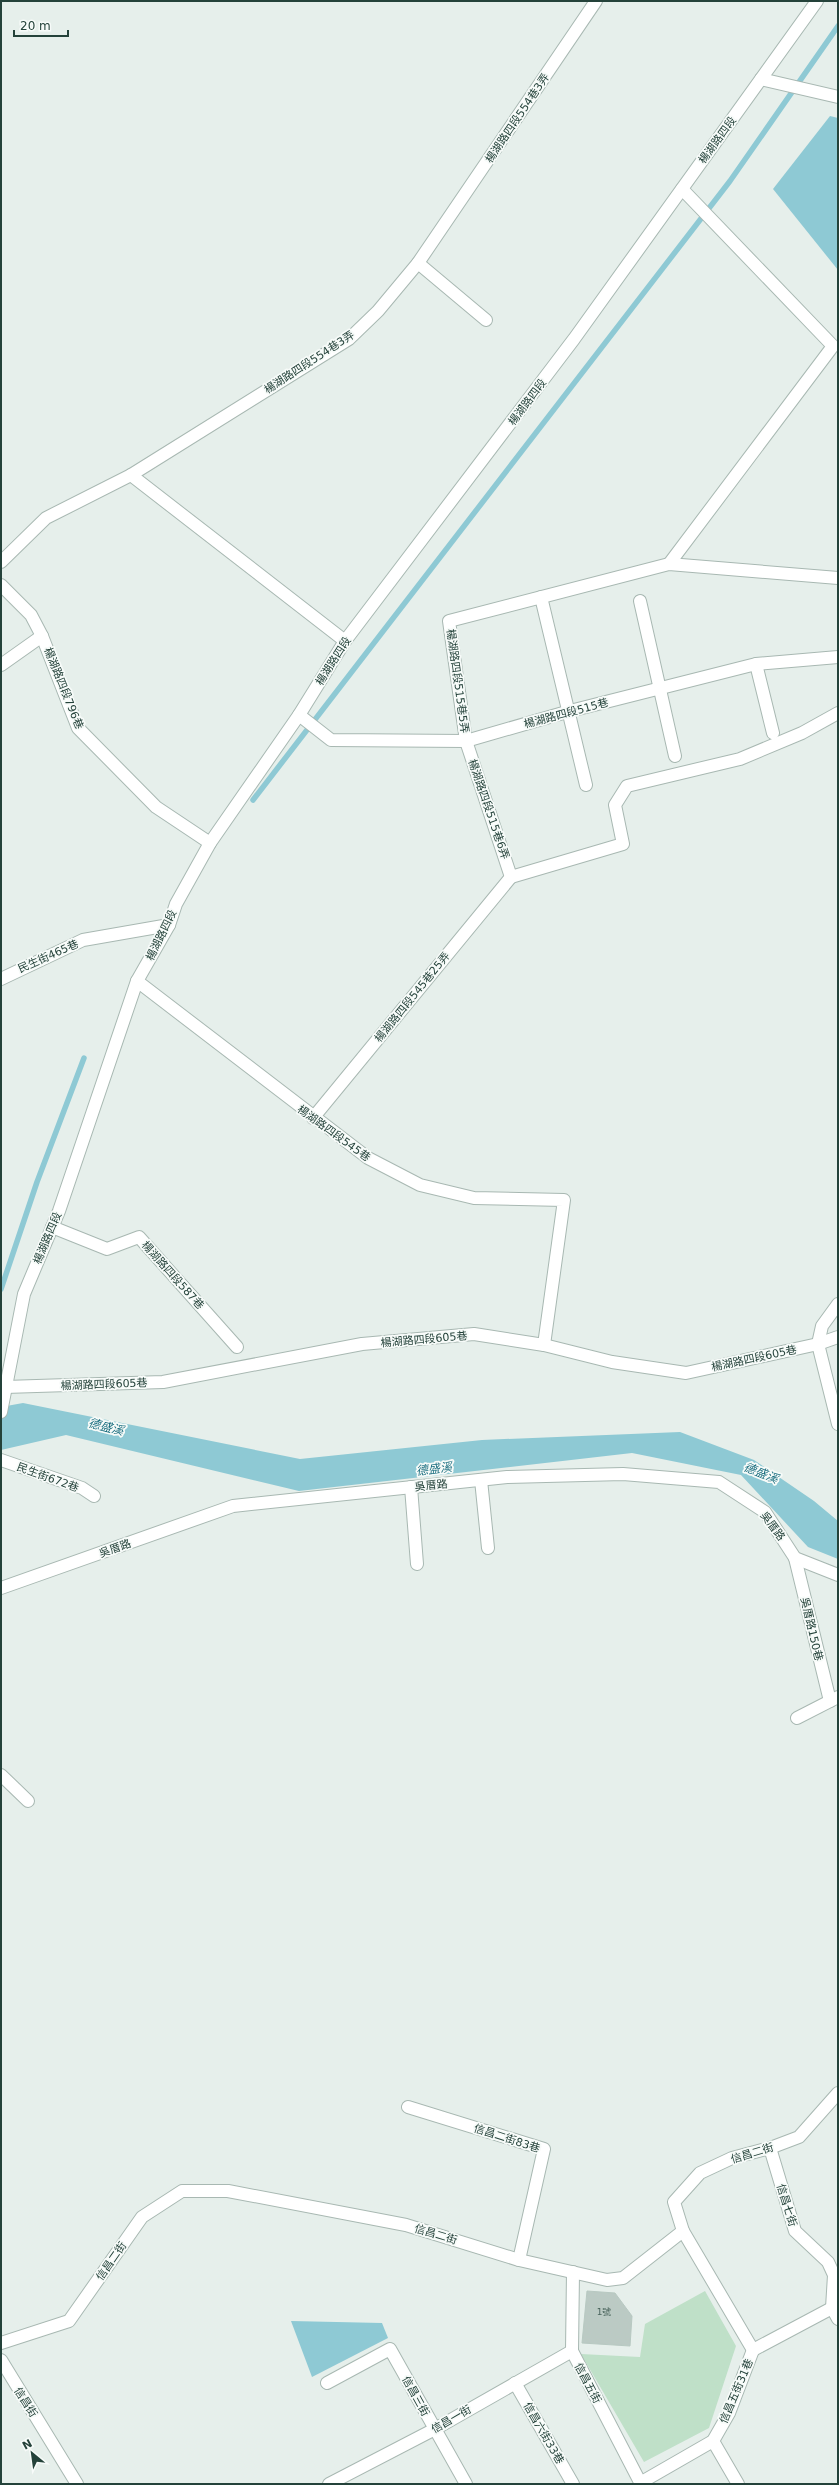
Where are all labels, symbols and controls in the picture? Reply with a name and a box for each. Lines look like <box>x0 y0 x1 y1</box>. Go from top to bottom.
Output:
scale bar <box>14 12 68 38</box>
text: 20 m <box>20 19 51 33</box>
street label: 楊湖路四段554巷3弄 <box>483 71 552 165</box>
street label: 楊湖路四段 <box>696 114 739 166</box>
street label: 楊湖路四段554巷3弄 <box>262 328 357 396</box>
street label: 楊湖路四段 <box>506 376 549 428</box>
street label: 楊湖路四段515巷5弄 <box>444 628 471 734</box>
street label: 楊湖路四段 <box>313 635 354 688</box>
street label: 楊湖路四段796巷 <box>41 645 86 731</box>
street label: 楊湖路四段515巷 <box>522 696 610 731</box>
street label: 楊湖路四段515巷6弄 <box>465 757 512 861</box>
street label: 楊湖路四段 <box>144 908 179 963</box>
street label: 民生街465巷 <box>16 937 81 976</box>
street label: 楊湖路四段545巷25弄 <box>372 950 453 1045</box>
street label: 楊湖路四段545巷 <box>295 1103 373 1164</box>
street label: 楊湖路四段 <box>31 1210 64 1266</box>
street label: 楊湖路四段587巷 <box>139 1239 207 1312</box>
street label: 楊湖路四段605巷 <box>380 1329 468 1350</box>
street label: 楊湖路四段605巷 <box>710 1343 798 1374</box>
street label: 楊湖路四段605巷 <box>60 1376 148 1393</box>
water label: 德盛溪 <box>87 1416 127 1439</box>
street label: 民生街672巷 <box>15 1460 81 1495</box>
water label: 德盛溪 <box>415 1460 455 1478</box>
water label: 德盛溪 <box>742 1460 782 1487</box>
street label: 吳厝路 <box>414 1477 448 1494</box>
street label: 吳厝路 <box>757 1509 788 1543</box>
street label: 吳厝路 <box>97 1537 133 1560</box>
street label: 吳厝路150巷 <box>798 1596 825 1662</box>
street label: 信昌二街83巷 <box>472 2122 542 2155</box>
street label: 信昌二街 <box>729 2141 775 2166</box>
street label: 信昌七街 <box>774 2182 799 2228</box>
street label: 信昌二街 <box>413 2222 459 2247</box>
street label: 信昌二街 <box>93 2240 129 2283</box>
house number: 1號 <box>597 2307 611 2317</box>
street label: 信昌五街31巷 <box>717 2357 756 2425</box>
street label: 信昌五街 <box>571 2361 604 2406</box>
street label: 信昌三街 <box>399 2374 432 2419</box>
street label: 信昌街 <box>11 2385 40 2420</box>
street label: 信昌六街33巷 <box>521 2400 566 2466</box>
street label: 信昌一街 <box>429 2403 474 2436</box>
north arrow <box>12 2433 52 2473</box>
text: N <box>20 2437 35 2453</box>

